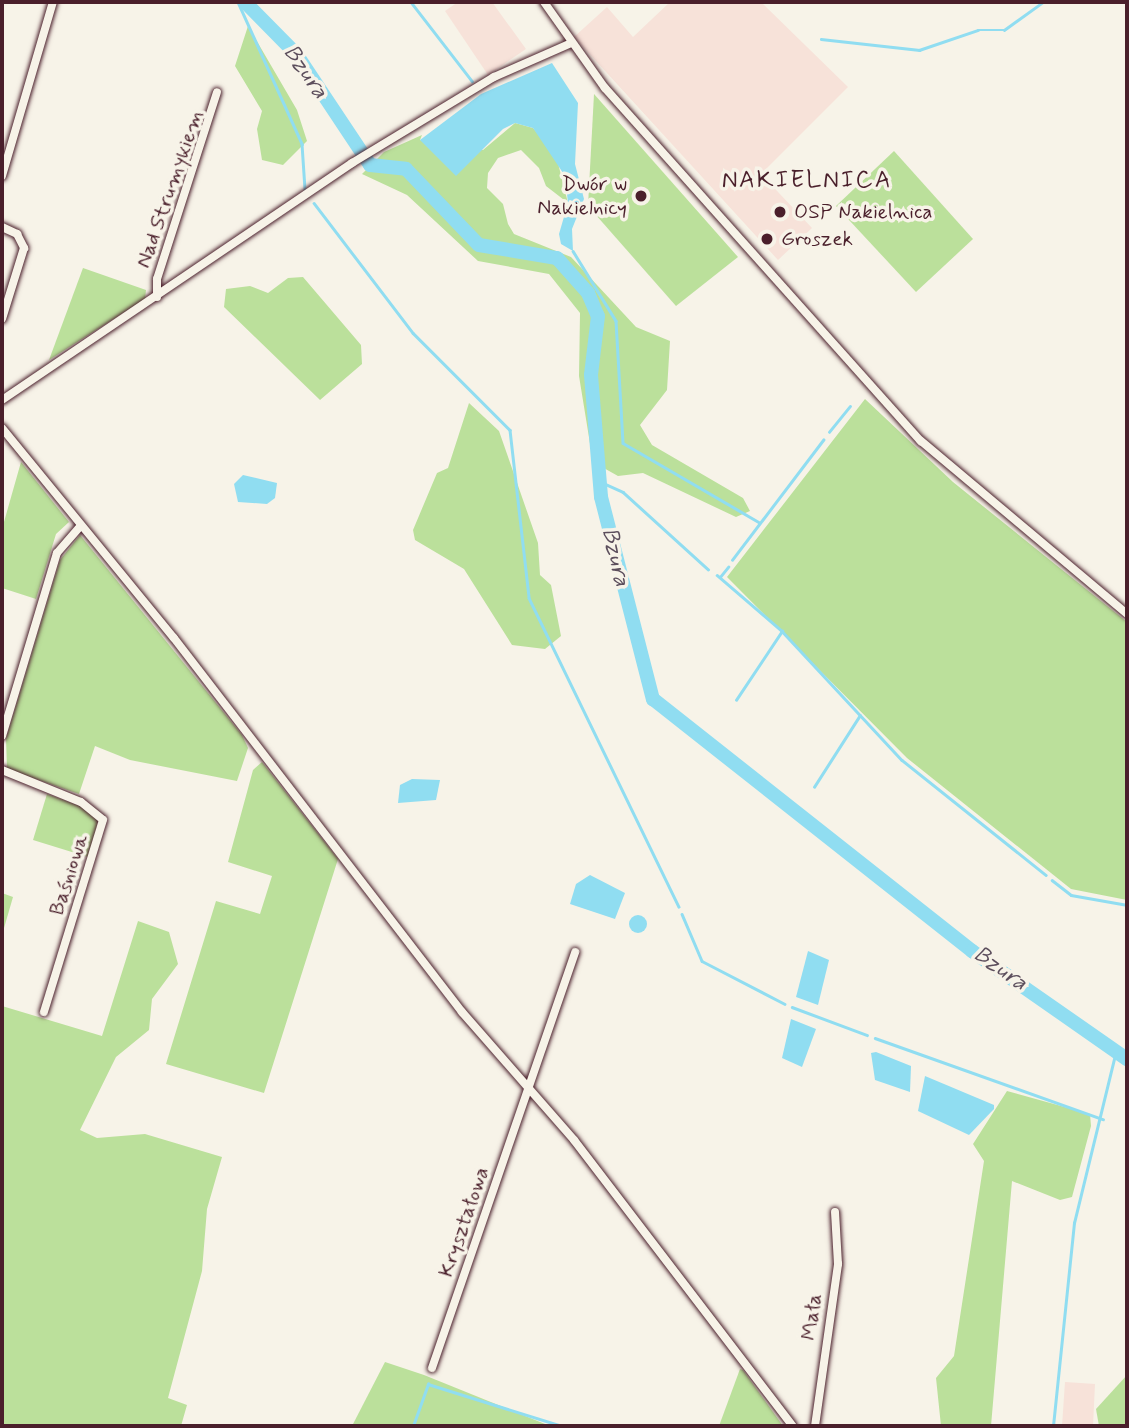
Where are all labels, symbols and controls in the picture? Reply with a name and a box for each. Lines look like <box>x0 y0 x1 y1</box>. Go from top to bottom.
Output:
water label: Bzura <box>277 40 333 104</box>
street label: Nad Strumykiem <box>134 114 206 264</box>
district label: NAKIELNICA <box>725 167 889 195</box>
place label: Dwór w Nakielnicy <box>537 171 627 221</box>
marker: Dwór w Nakielnicy <box>633 188 649 204</box>
place label: OSP Nakielnica <box>794 199 929 225</box>
marker: OSP Nakielnica <box>772 204 788 220</box>
place label: Groszek <box>781 226 853 252</box>
marker: Groszek <box>759 231 775 247</box>
water label: Bzura <box>595 525 635 589</box>
street label: Baśniowa <box>44 831 94 919</box>
water label: Bzura <box>968 941 1032 997</box>
street label: Kryształowa <box>433 1164 495 1280</box>
street label: Mała <box>796 1292 828 1342</box>

